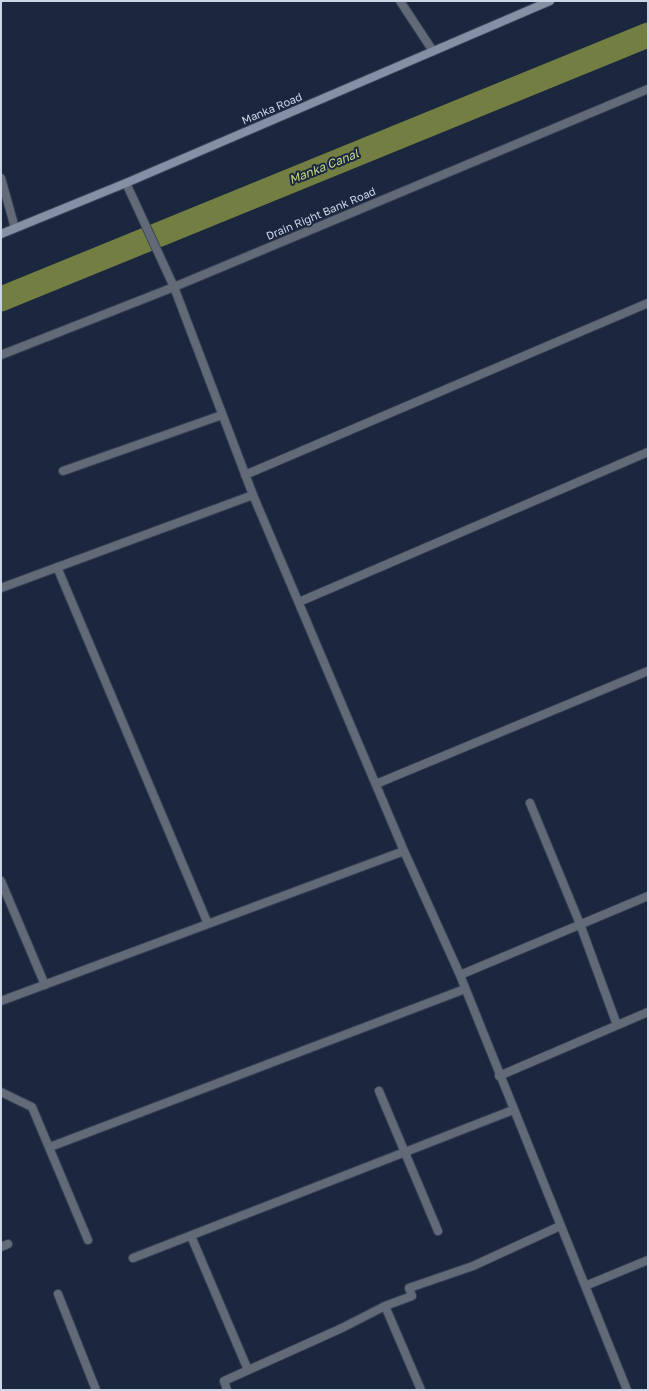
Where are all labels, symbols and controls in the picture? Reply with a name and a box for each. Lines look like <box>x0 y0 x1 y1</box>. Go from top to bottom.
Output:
street label: Manka Road <box>240 90 304 128</box>
water label: Manka Canal <box>287 146 361 188</box>
street label: Drain Right Bank Road <box>264 185 378 243</box>

